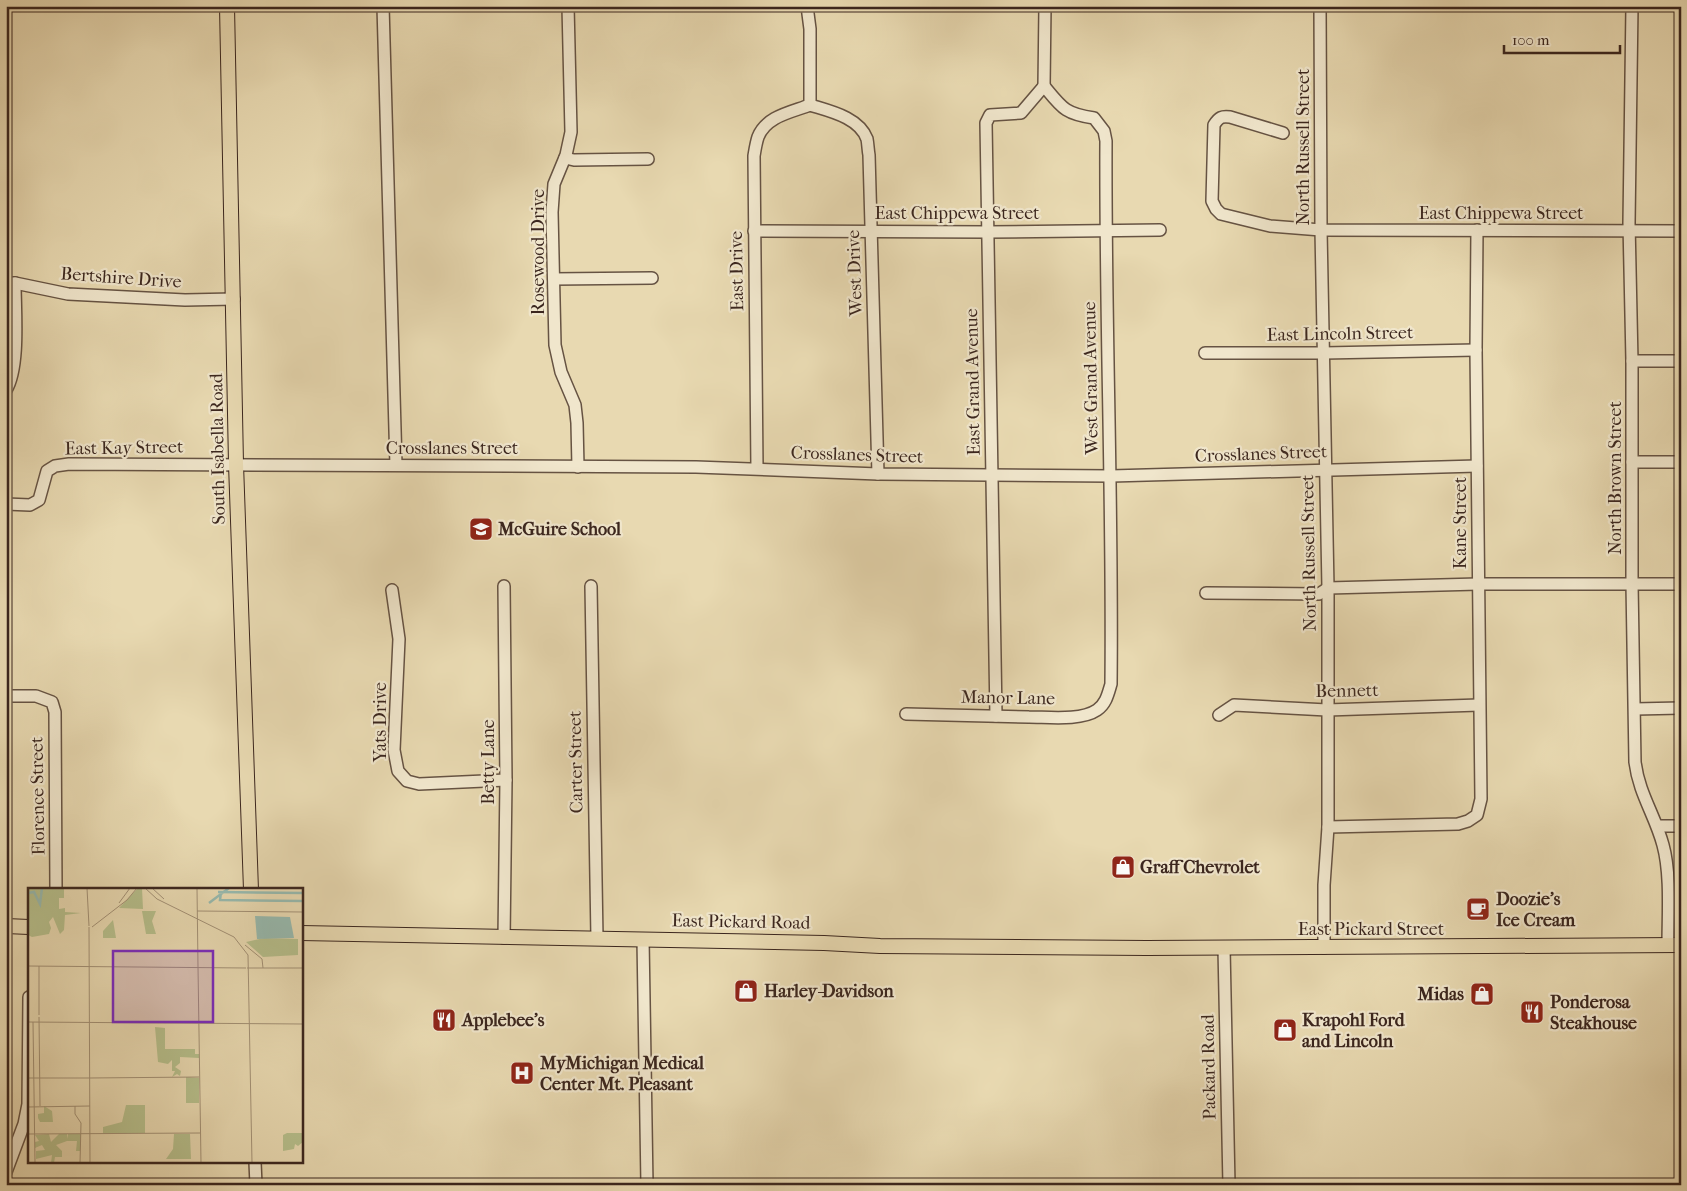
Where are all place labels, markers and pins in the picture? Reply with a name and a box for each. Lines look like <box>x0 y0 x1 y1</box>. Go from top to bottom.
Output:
school or university icon: McGuire School <box>468 516 494 542</box>
place label: McGuire School <box>497 519 622 540</box>
shop icon: Graff Chevrolet <box>1110 854 1136 880</box>
place label: Graff Chevrolet <box>1140 857 1260 878</box>
place label: Doozie's Ice Cream <box>1496 889 1576 931</box>
cafe icon: Doozie's Ice Cream <box>1465 896 1491 922</box>
shop icon: Harley-Davidson <box>733 978 759 1004</box>
place label: Harley-Davidson <box>764 981 894 1002</box>
shop icon: Midas <box>1469 981 1495 1007</box>
place label: Midas <box>1417 984 1464 1005</box>
place label: Ponderosa Steakhouse <box>1550 992 1637 1034</box>
restaurant icon: Ponderosa Steakhouse <box>1519 999 1545 1025</box>
restaurant icon: Applebee's <box>431 1007 457 1033</box>
place label: Applebee's <box>461 1010 545 1031</box>
place label: Krapohl Ford and Lincoln <box>1302 1010 1406 1052</box>
shop icon: Krapohl Ford and Lincoln <box>1272 1017 1298 1043</box>
place label: MyMichigan Medical Center Mt. Pleasant <box>539 1053 705 1095</box>
hospital icon: MyMichigan Medical Center Mt. Pleasant <box>509 1060 535 1086</box>

